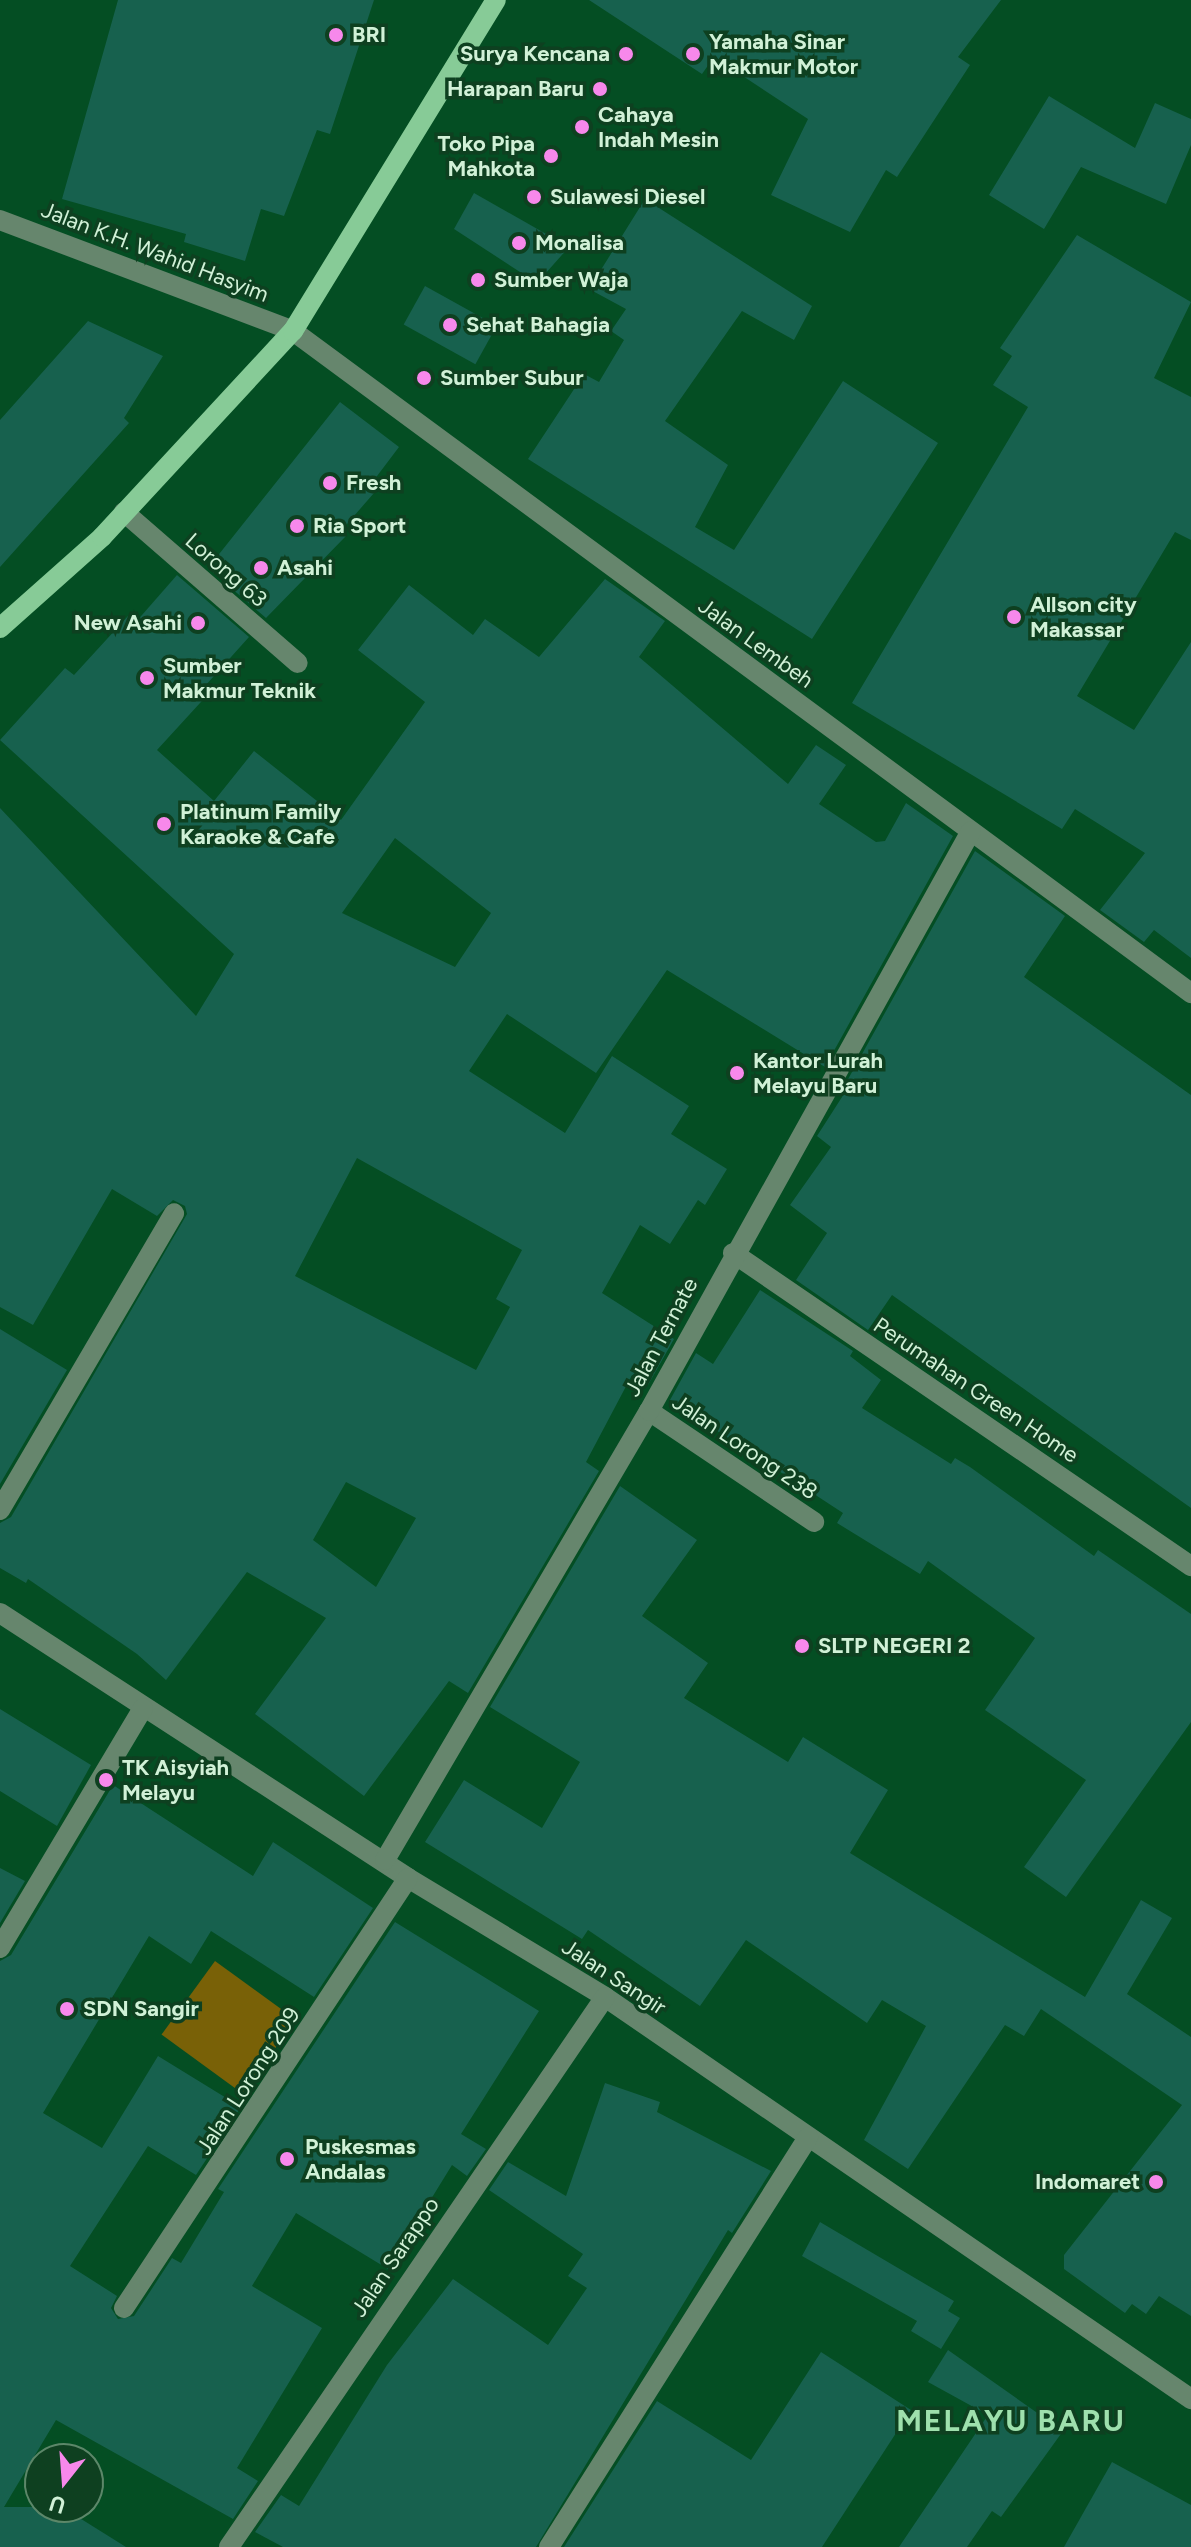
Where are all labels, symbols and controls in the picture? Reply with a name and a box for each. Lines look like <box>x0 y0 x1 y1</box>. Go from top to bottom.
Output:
place label: BRI <box>352 22 386 48</box>
marker: BRI <box>327 26 345 44</box>
place label: Yamaha Sinar Makmur Motor <box>709 28 858 80</box>
place label: Surya Kencana <box>460 41 610 67</box>
marker: Surya Kencana <box>617 45 635 63</box>
marker: Yamaha Sinar Makmur Motor <box>684 45 702 63</box>
place label: Harapan Baru <box>447 76 584 102</box>
marker: Harapan Baru <box>591 80 609 98</box>
place label: Cahaya Indah Mesin <box>598 101 719 152</box>
marker: Cahaya Indah Mesin <box>573 118 591 136</box>
place label: Toko Pipa Mahkota <box>438 130 535 182</box>
marker: Toko Pipa Mahkota <box>542 147 560 165</box>
place label: Sulawesi Diesel <box>550 184 705 210</box>
marker: Sulawesi Diesel <box>525 188 543 206</box>
street label: Jalan K.H. Wahid Hasyim <box>38 196 272 308</box>
place label: Monalisa <box>535 230 624 256</box>
marker: Monalisa <box>510 234 528 252</box>
place label: Sumber Waja <box>494 267 628 293</box>
marker: Sumber Waja <box>469 271 487 289</box>
place label: Sehat Bahagia <box>466 312 610 338</box>
marker: Sehat Bahagia <box>441 316 459 334</box>
place label: Sumber Subur <box>440 365 584 391</box>
marker: Sumber Subur <box>415 369 433 387</box>
place label: Fresh <box>346 470 401 496</box>
marker: Fresh <box>321 474 339 492</box>
place label: Ria Sport <box>313 513 406 539</box>
marker: Ria Sport <box>288 517 306 535</box>
street label: Lorong 63 <box>180 527 272 613</box>
place label: Asahi <box>277 555 333 581</box>
marker: Asahi <box>252 559 270 577</box>
place label: Allson city Makassar <box>1030 591 1137 642</box>
street label: Jalan Lembeh <box>693 592 819 694</box>
marker: Allson city Makassar <box>1005 608 1023 626</box>
place label: New Asahi <box>74 610 182 636</box>
marker: New Asahi <box>189 614 207 632</box>
place label: Sumber Makmur Teknik <box>163 652 316 704</box>
marker: Sumber Makmur Teknik <box>138 669 156 687</box>
place label: Platinum Family Karaoke & Cafe <box>180 798 341 850</box>
marker: Platinum Family Karaoke & Cafe <box>155 815 173 833</box>
place label: Kantor Lurah Melayu Baru <box>753 1047 883 1098</box>
marker: Kantor Lurah Melayu Baru <box>728 1064 746 1082</box>
street label: Jalan Ternate <box>619 1273 703 1401</box>
street label: Perumahan Green Home <box>869 1312 1083 1468</box>
street label: Jalan Lorong 238 <box>668 1389 822 1505</box>
place label: SLTP NEGERI 2 <box>818 1633 970 1659</box>
marker: SLTP NEGERI 2 <box>793 1637 811 1655</box>
place label: TK Aisyiah Melayu <box>122 1754 229 1806</box>
marker: TK Aisyiah Melayu <box>97 1771 115 1789</box>
street label: Jalan Sangir <box>557 1934 671 2020</box>
place label: SDN Sangir <box>83 1996 199 2022</box>
marker: SDN Sangir <box>58 2000 76 2018</box>
street label: Jalan Lorong 209 <box>191 2002 305 2160</box>
place label: Puskesmas Andalas <box>305 2133 416 2184</box>
marker: Puskesmas Andalas <box>276 2148 298 2170</box>
place label: Indomaret <box>1035 2169 1140 2195</box>
marker: Indomaret <box>1147 2173 1165 2191</box>
street label: Jalan Sarappo <box>345 2192 445 2322</box>
district label: MELAYU BARU <box>896 2403 1126 2439</box>
north arrow <box>24 2443 104 2523</box>
text: U <box>46 2489 69 2520</box>

